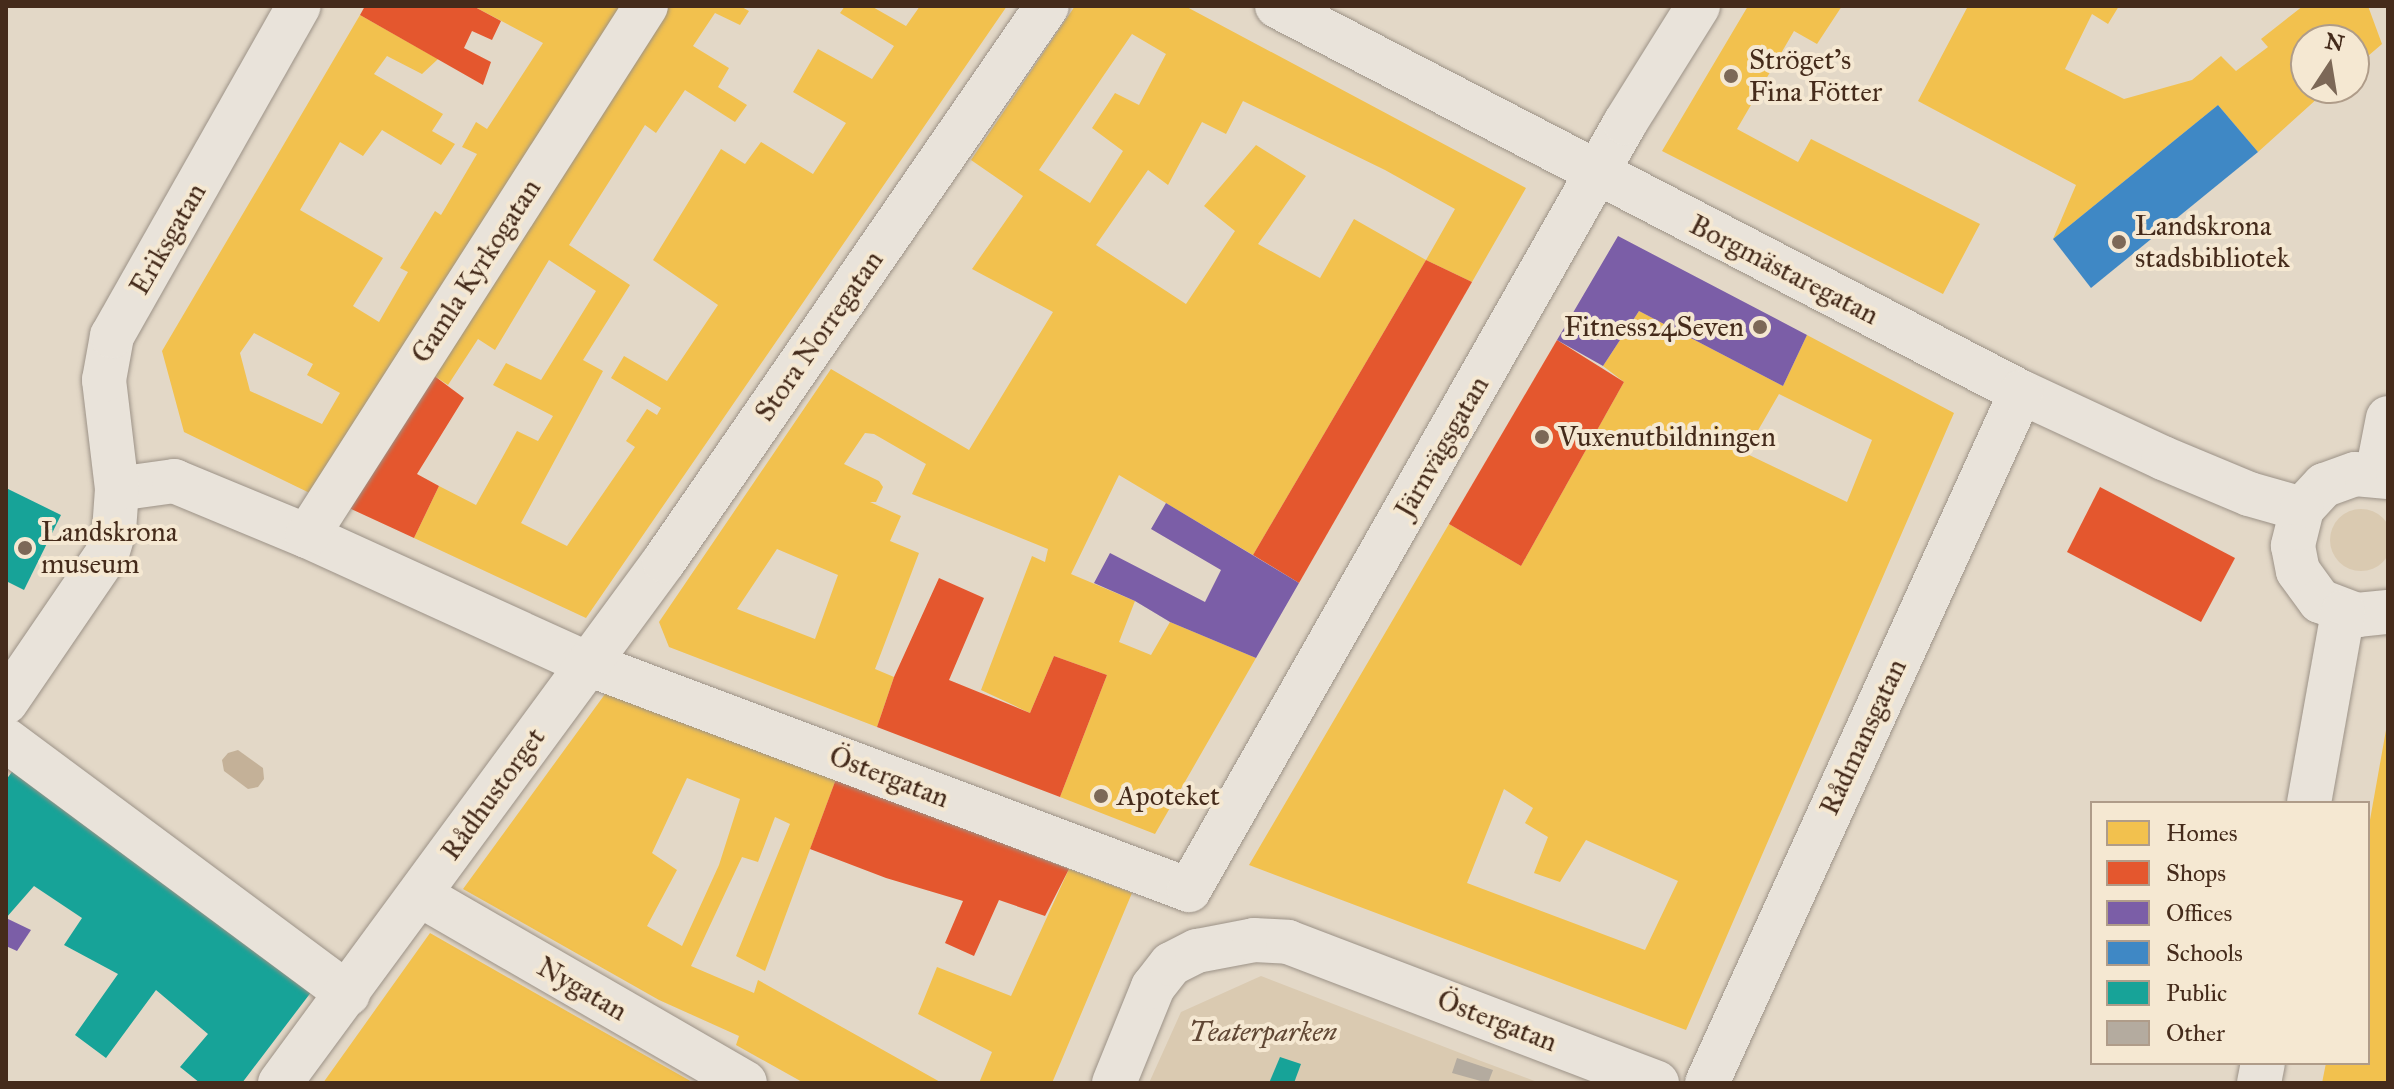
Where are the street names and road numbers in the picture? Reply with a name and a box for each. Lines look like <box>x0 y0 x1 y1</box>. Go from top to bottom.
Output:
street label: Gamla Kyrkogatan <box>404 173 548 369</box>
street label: Eriksgatan <box>123 177 213 301</box>
street label: Borgmästaregatan <box>1684 208 1884 332</box>
street label: Stora Norregatan <box>748 244 890 428</box>
street label: Järnvägsgatan <box>1388 370 1496 524</box>
street label: Rådmansgatan <box>1812 654 1914 820</box>
street label: Rådhustorget <box>434 721 552 867</box>
street label: Östergatan <box>824 739 954 815</box>
street label: Nygatan <box>531 950 633 1028</box>
street label: Östergatan <box>1432 983 1562 1059</box>

